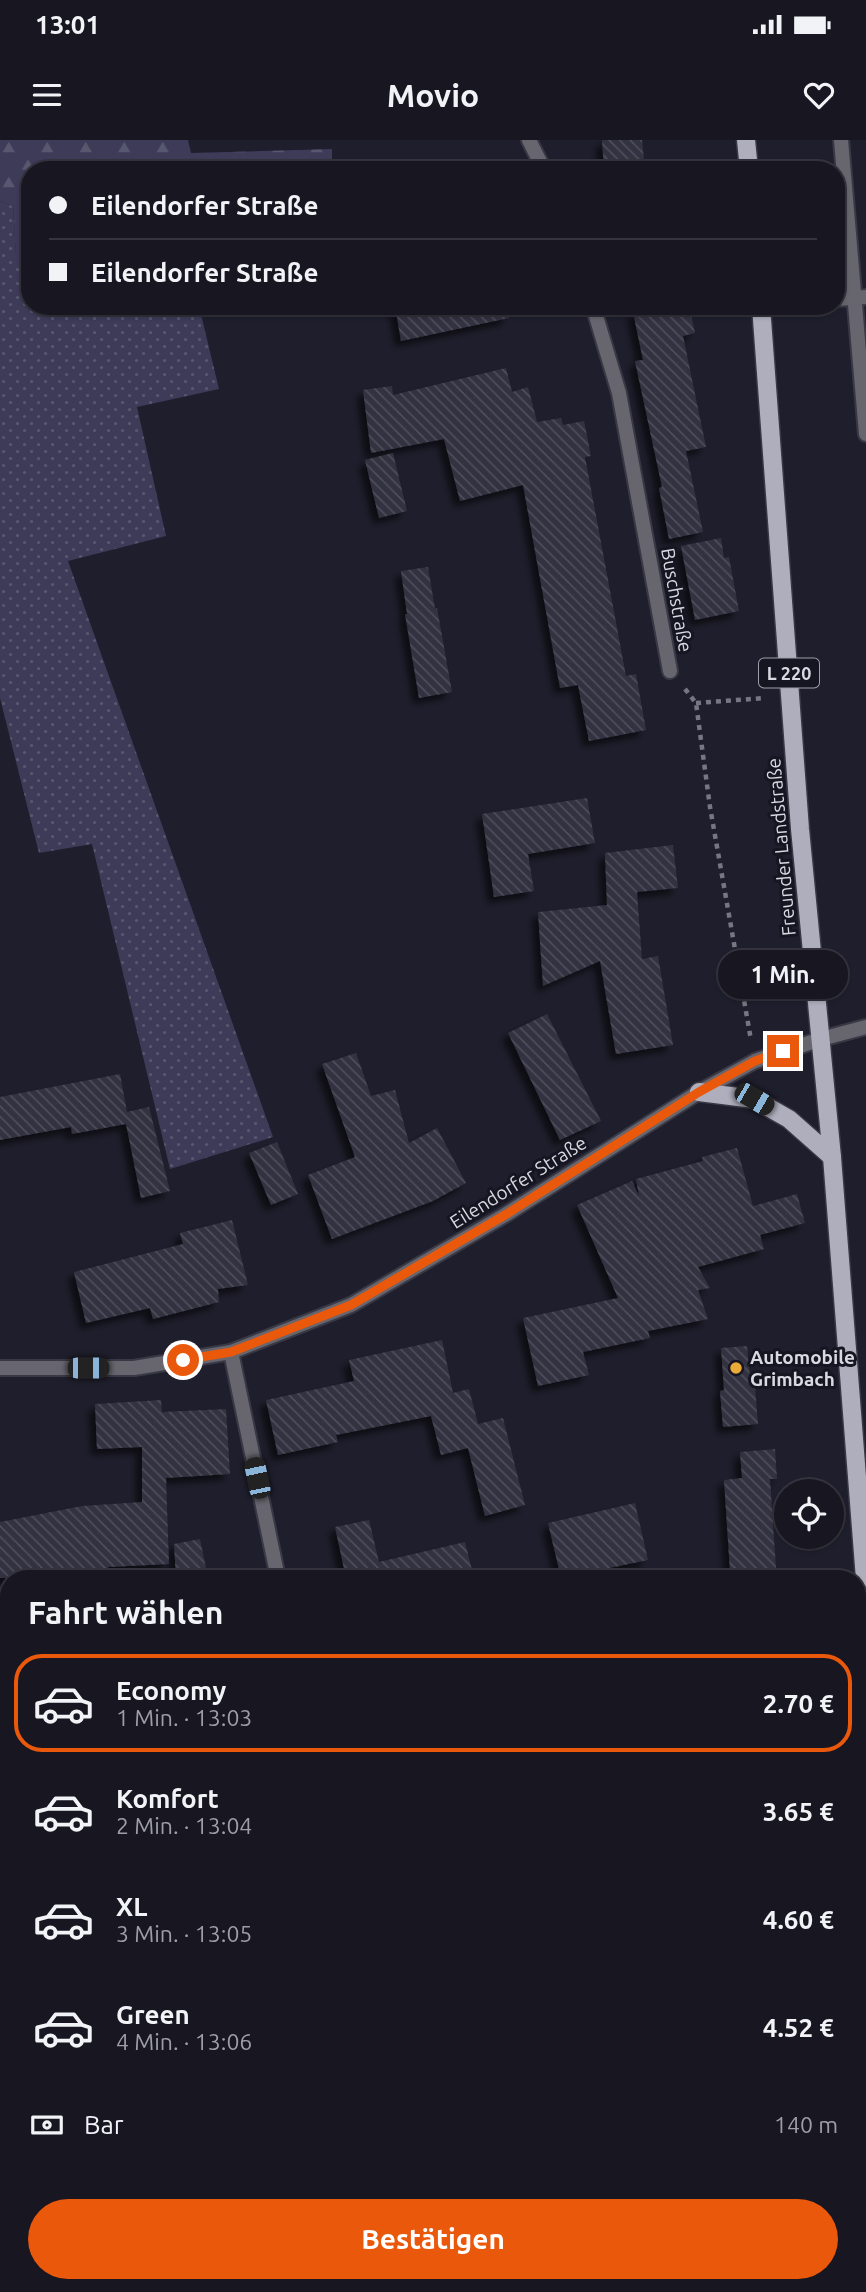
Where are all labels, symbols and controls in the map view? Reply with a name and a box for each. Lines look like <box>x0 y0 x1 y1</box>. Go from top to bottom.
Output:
text: 13:01 <box>35 10 100 39</box>
icon: menu <box>28 76 66 114</box>
icon: heart <box>800 76 838 114</box>
text: Movio <box>387 77 479 113</box>
text: Eilendorfer Straße <box>91 191 318 220</box>
text: Eilendorfer Straße <box>91 258 318 287</box>
street label: Buschstraße <box>657 546 697 654</box>
road number: L 220 <box>759 658 819 688</box>
street label: Freunder Landstraße <box>762 757 800 937</box>
callout: 1 Min. <box>718 950 848 998</box>
text: 1 Min. <box>751 962 815 987</box>
route end <box>767 1035 799 1067</box>
car <box>731 1079 778 1119</box>
street label: Eilendorfer Straße <box>446 1131 590 1233</box>
route start <box>167 1344 199 1376</box>
place label: Automobile Grimbach <box>750 1346 855 1390</box>
car <box>68 1358 110 1379</box>
marker: Automobile Grimbach <box>728 1360 744 1376</box>
car <box>243 1455 272 1501</box>
map controls <box>774 1479 844 1549</box>
button: locate <box>774 1479 844 1549</box>
text: Fahrt wählen <box>28 1594 223 1630</box>
icon: car <box>32 1672 95 1735</box>
text: Economy <box>116 1676 226 1705</box>
text: 2.70 € <box>763 1689 834 1718</box>
text: 1 Min. · 13:03 <box>116 1705 252 1730</box>
icon: car <box>32 1780 95 1843</box>
text: Komfort <box>116 1784 219 1813</box>
text: 3.65 € <box>763 1797 834 1826</box>
text: 2 Min. · 13:04 <box>116 1813 252 1838</box>
icon: car <box>32 1888 95 1951</box>
text: XL <box>116 1892 147 1921</box>
text: 4.60 € <box>763 1905 834 1934</box>
text: 3 Min. · 13:05 <box>116 1921 252 1946</box>
icon: car <box>32 1996 95 2059</box>
text: Green <box>116 2000 190 2029</box>
text: 4.52 € <box>763 2013 834 2042</box>
text: 4 Min. · 13:06 <box>116 2029 252 2054</box>
icon: cash <box>28 2106 66 2144</box>
text: Bar <box>84 2110 124 2139</box>
text: 140 m <box>774 2112 838 2137</box>
button: Bestätigen <box>28 2199 838 2279</box>

